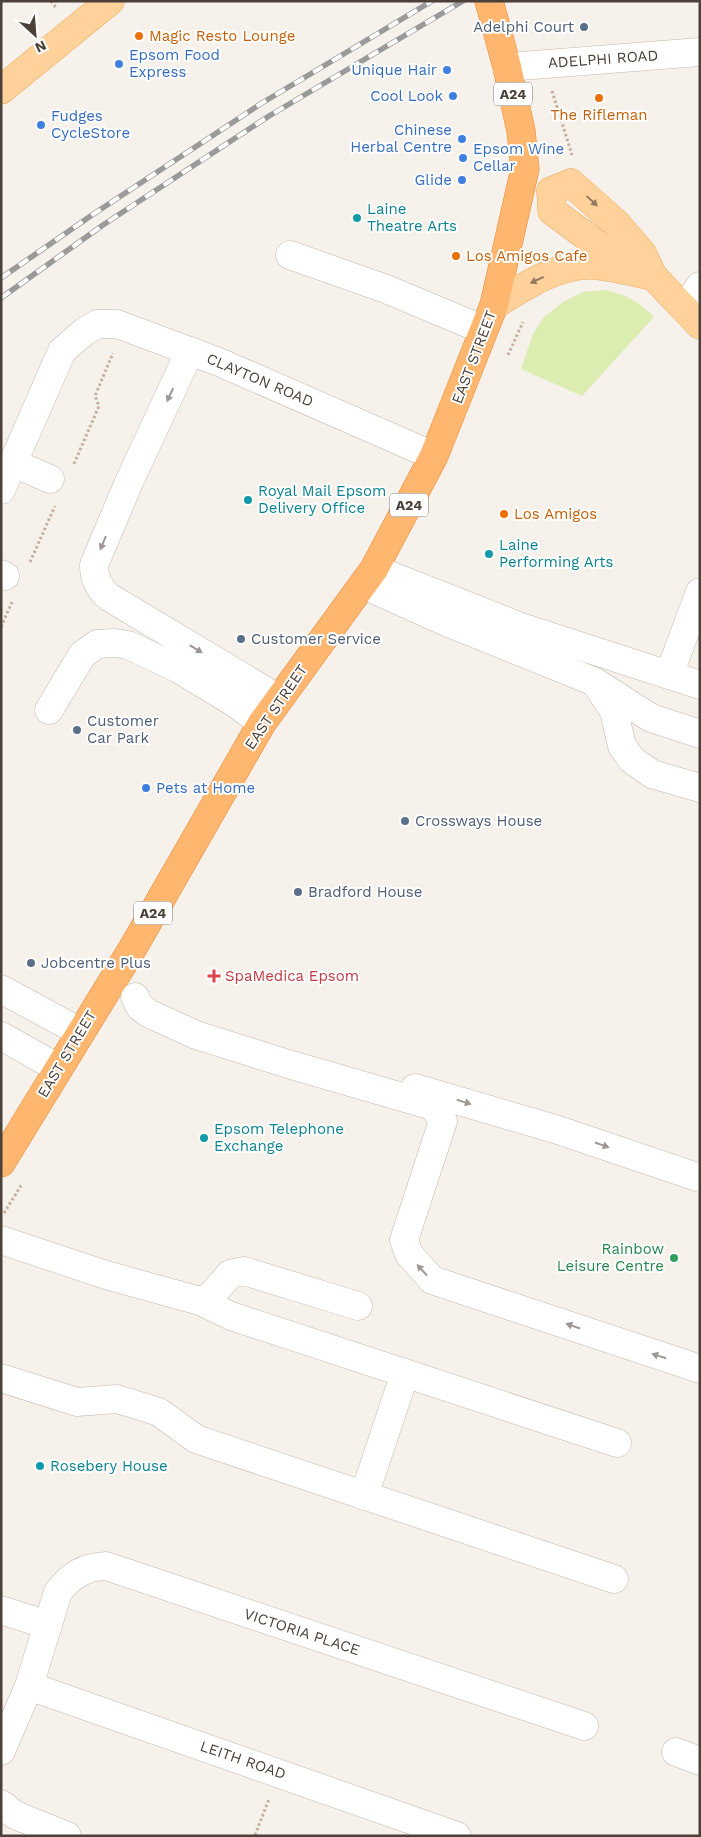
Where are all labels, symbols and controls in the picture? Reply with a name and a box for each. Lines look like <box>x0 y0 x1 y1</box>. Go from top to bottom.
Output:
north arrow <box>10 10 60 60</box>
place label: Adelphi Court <box>473 18 575 36</box>
marker: Adelphi Court <box>578 21 590 33</box>
place label: Magic Resto Lounge <box>149 27 295 45</box>
marker: Magic Resto Lounge <box>133 30 145 42</box>
text: N <box>33 37 49 56</box>
place label: Epsom Food Express <box>129 46 220 81</box>
street label: ADELPHI ROAD <box>547 46 659 72</box>
marker: Epsom Food Express <box>113 58 125 70</box>
place label: Unique Hair <box>351 61 437 79</box>
marker: Unique Hair <box>441 64 453 76</box>
road number: A24 <box>494 82 532 106</box>
place label: Cool Look <box>370 87 443 105</box>
marker: Cool Look <box>447 90 459 102</box>
marker: The Rifleman <box>593 92 605 104</box>
place label: The Rifleman <box>551 106 647 124</box>
place label: Fudges CycleStore <box>51 107 130 142</box>
marker: Fudges CycleStore <box>35 119 47 131</box>
place label: Chinese Herbal Centre <box>350 121 452 156</box>
marker: Chinese Herbal Centre <box>456 133 468 145</box>
place label: Epsom Wine Cellar <box>473 140 564 175</box>
marker: Epsom Wine Cellar <box>457 152 469 164</box>
place label: Glide <box>414 171 452 189</box>
marker: Glide <box>456 174 468 186</box>
one-way arrow <box>586 195 598 207</box>
place label: Laine Theatre Arts <box>367 200 457 235</box>
marker: Laine Theatre Arts <box>351 212 363 224</box>
place label: Los Amigos Cafe <box>466 247 587 265</box>
marker: Los Amigos Cafe <box>450 250 462 262</box>
one-way arrow <box>530 276 544 284</box>
street label: EAST STREET <box>448 308 500 406</box>
street label: CLAYTON ROAD <box>204 349 316 411</box>
one-way arrow <box>165 388 173 402</box>
place label: Royal Mail Epsom Delivery Office <box>258 482 386 517</box>
marker: Royal Mail Epsom Delivery Office <box>242 494 254 506</box>
road number: A24 <box>390 494 428 516</box>
place label: Los Amigos <box>514 505 597 523</box>
marker: Los Amigos <box>498 508 510 520</box>
one-way arrow <box>99 536 107 550</box>
place label: Laine Performing Arts <box>499 536 614 571</box>
marker: Laine Performing Arts <box>483 548 495 560</box>
place label: Customer Service <box>251 630 381 648</box>
marker: Customer Service <box>235 633 247 645</box>
one-way arrow <box>190 645 203 654</box>
street label: EAST STREET <box>241 661 311 753</box>
place label: Customer Car Park <box>87 712 159 747</box>
marker: Customer Car Park <box>71 724 83 736</box>
place label: Pets at Home <box>156 779 255 797</box>
marker: Pets at Home <box>140 782 152 794</box>
place label: Crossways House <box>415 812 542 830</box>
marker: Crossways House <box>399 815 411 827</box>
place label: Bradford House <box>308 883 422 901</box>
marker: Bradford House <box>292 886 304 898</box>
road number: A24 <box>134 901 172 924</box>
place label: Jobcentre Plus <box>41 954 151 972</box>
marker: Jobcentre Plus <box>25 957 37 969</box>
place label: SpaMedica Epsom <box>225 967 359 985</box>
marker: SpaMedica Epsom <box>207 969 221 983</box>
street label: EAST STREET <box>34 1007 100 1101</box>
one-way arrow <box>457 1098 472 1106</box>
place label: Epsom Telephone Exchange <box>214 1120 344 1155</box>
marker: Epsom Telephone Exchange <box>198 1132 210 1144</box>
one-way arrow <box>594 1142 609 1149</box>
place label: Rainbow Leisure Centre <box>557 1240 664 1275</box>
marker: Rainbow Leisure Centre <box>668 1252 680 1264</box>
one-way arrow <box>417 1263 428 1276</box>
one-way arrow <box>565 1322 580 1330</box>
one-way arrow <box>652 1351 667 1359</box>
place label: Rosebery House <box>50 1457 168 1475</box>
marker: Rosebery House <box>34 1460 46 1472</box>
street label: VICTORIA PLACE <box>242 1605 362 1659</box>
street label: LEITH ROAD <box>198 1737 288 1783</box>

